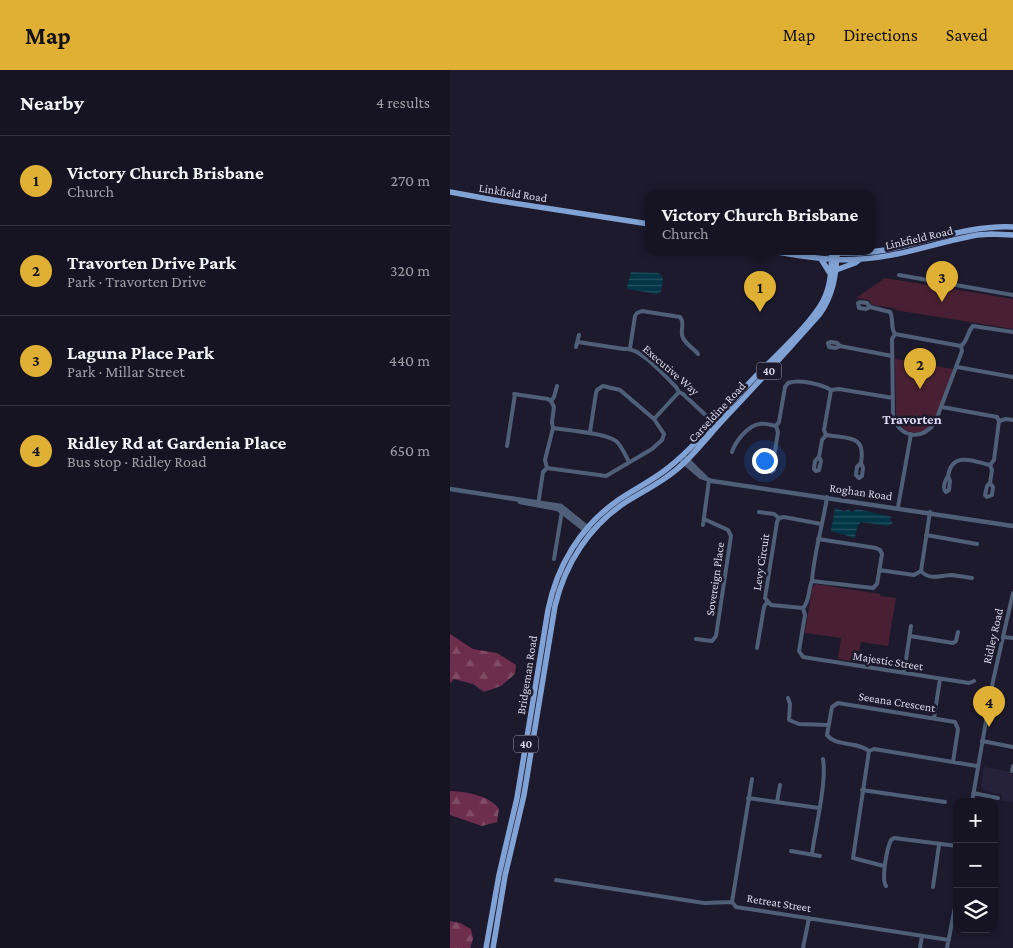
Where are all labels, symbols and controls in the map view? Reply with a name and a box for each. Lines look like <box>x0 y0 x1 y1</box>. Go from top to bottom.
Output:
text: Map <box>25 22 71 49</box>
text: Map <box>783 25 815 45</box>
text: Directions <box>843 25 918 45</box>
text: Saved <box>946 25 988 45</box>
text: Nearby <box>20 91 84 115</box>
text: 4 results <box>376 94 430 111</box>
text: Victory Church Brisbane <box>67 162 264 183</box>
text: 1 <box>33 172 39 189</box>
text: 270 m <box>391 172 430 189</box>
street label: Linkfield Road <box>478 181 549 205</box>
text: Church <box>67 183 114 200</box>
popup <box>645 190 875 255</box>
text: Victory Church Brisbane <box>662 204 858 225</box>
street label: Linkfield Road <box>884 223 955 253</box>
text: Church <box>662 225 709 242</box>
text: Travorten Drive Park <box>67 252 236 273</box>
pin: 3 <box>926 261 958 302</box>
text: 2 <box>32 262 40 279</box>
text: 320 m <box>390 262 430 279</box>
pin: 1 <box>744 271 776 312</box>
text: Park · Travorten Drive <box>67 273 206 290</box>
text: Laguna Place Park <box>67 342 214 363</box>
street label: Executive Way <box>640 342 702 399</box>
pin: 2 <box>904 348 936 389</box>
text: 3 <box>32 352 40 369</box>
text: 440 m <box>389 352 430 369</box>
road number: 40 <box>756 362 782 380</box>
text: Park · Millar Street <box>67 363 185 380</box>
street label: Carseldine Road <box>685 378 749 445</box>
district label: Travorten <box>882 411 942 427</box>
text: Ridley Rd at Gardenia Place <box>67 432 286 453</box>
text: 4 <box>32 442 40 459</box>
text: 650 m <box>390 442 430 459</box>
your location <box>752 448 778 474</box>
text: Bus stop · Ridley Road <box>67 453 207 470</box>
street label: Roghan Road <box>829 481 894 503</box>
street label: Levy Circuit <box>750 532 773 591</box>
street label: Sovereign Place <box>703 541 727 617</box>
street label: Ridley Road <box>980 606 1006 665</box>
street label: Bridgeman Road <box>514 634 540 715</box>
street label: Majestic Street <box>852 649 925 674</box>
pin: 4 <box>973 686 1005 727</box>
street label: Seeana Crescent <box>858 689 937 715</box>
road number: 40 <box>514 736 538 752</box>
map controls <box>953 798 998 933</box>
button: + <box>953 798 998 843</box>
button: − <box>953 843 998 888</box>
button: layers <box>953 888 998 933</box>
street label: Retreat Street <box>746 891 813 915</box>

